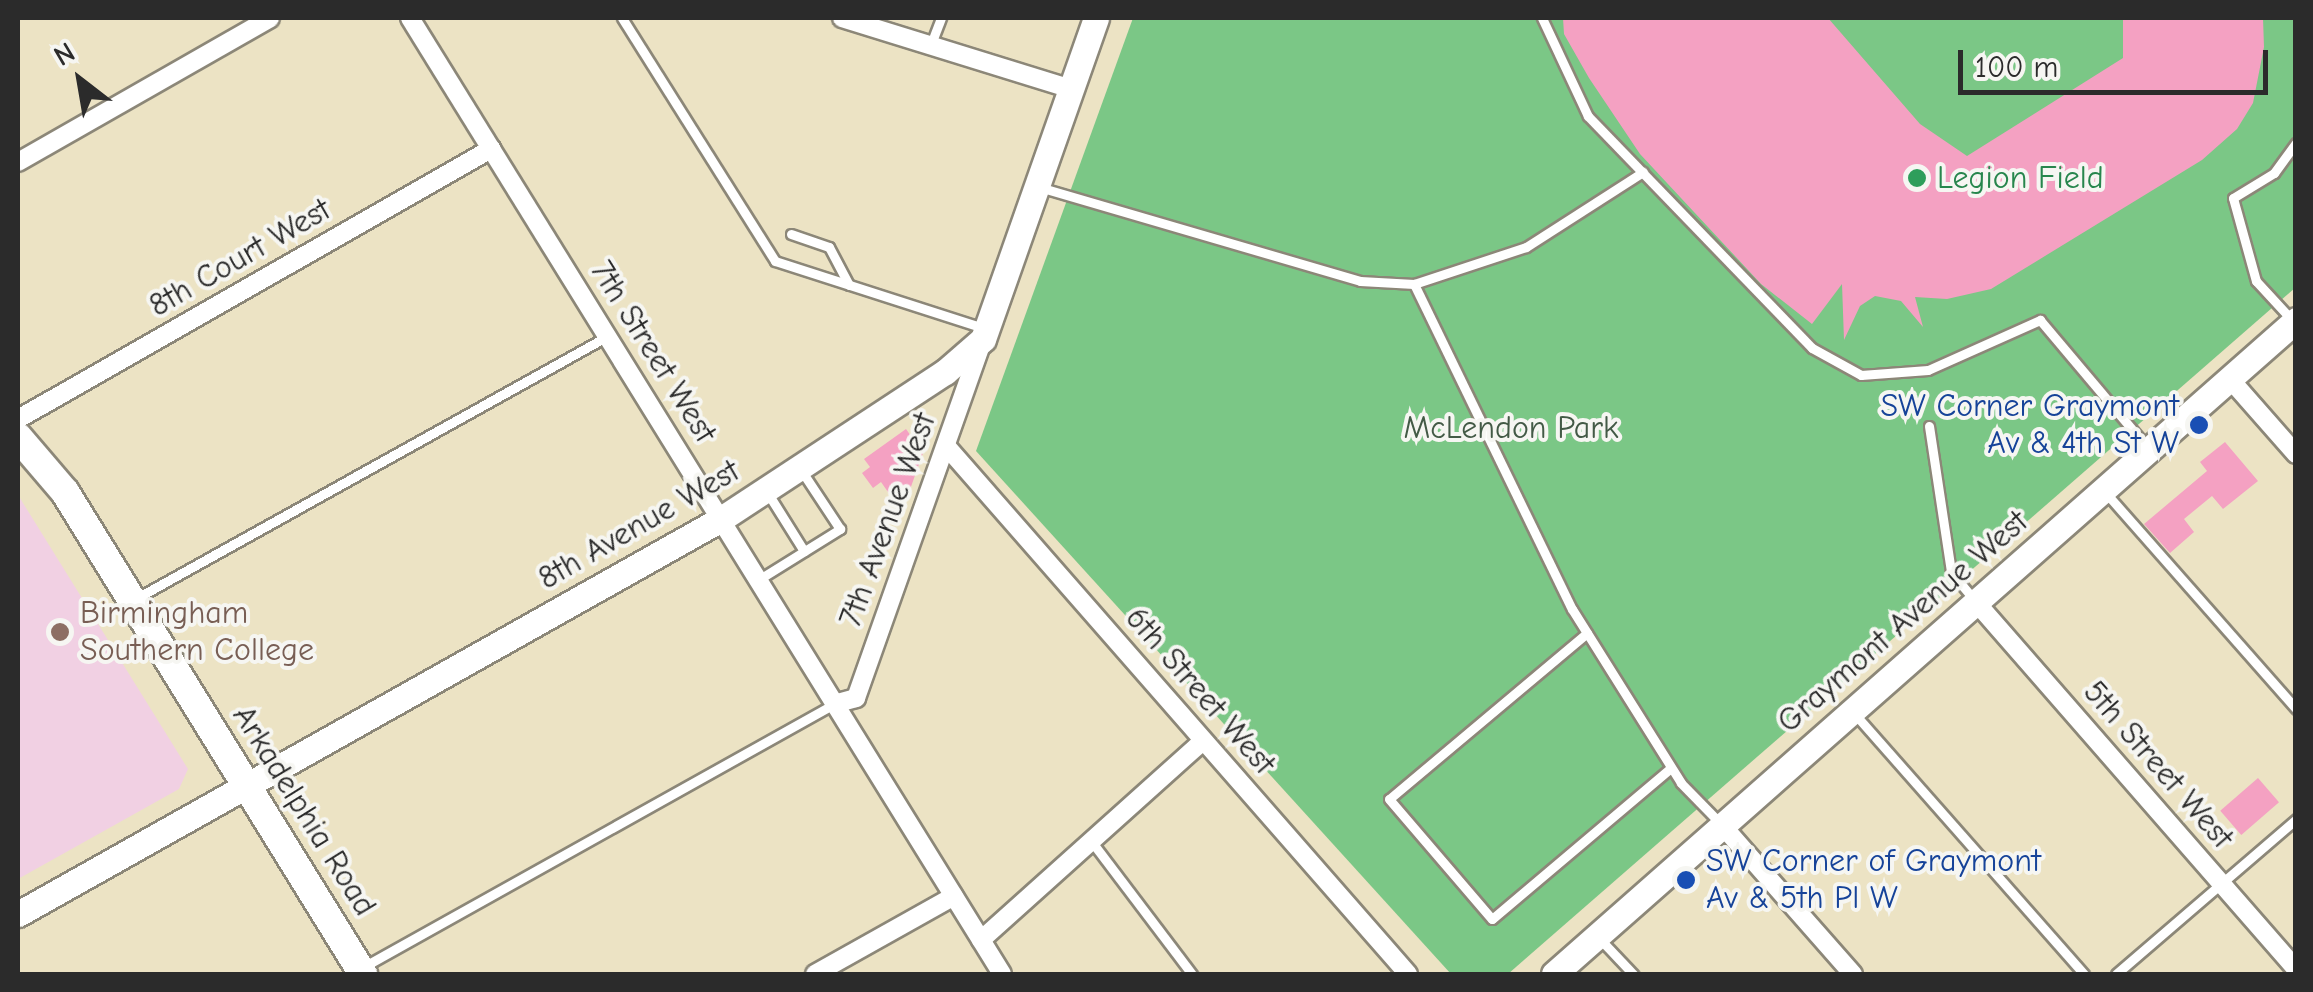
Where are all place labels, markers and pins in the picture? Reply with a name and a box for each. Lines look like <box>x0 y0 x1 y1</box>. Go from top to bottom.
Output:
place label: Legion Field <box>1937 159 2104 197</box>
marker: Legion Field <box>1906 167 1928 189</box>
place label: SW Corner Graymont Av & 4th St W <box>1880 388 2179 463</box>
marker: SW Corner Graymont Av & 4th St W <box>2188 414 2210 436</box>
place label: Birmingham Southern College <box>80 595 314 670</box>
marker: Birmingham Southern College <box>49 621 71 643</box>
place label: SW Corner of Graymont Av & 5th Pl W <box>1706 843 2041 918</box>
marker: SW Corner of Graymont Av & 5th Pl W <box>1675 869 1697 891</box>

